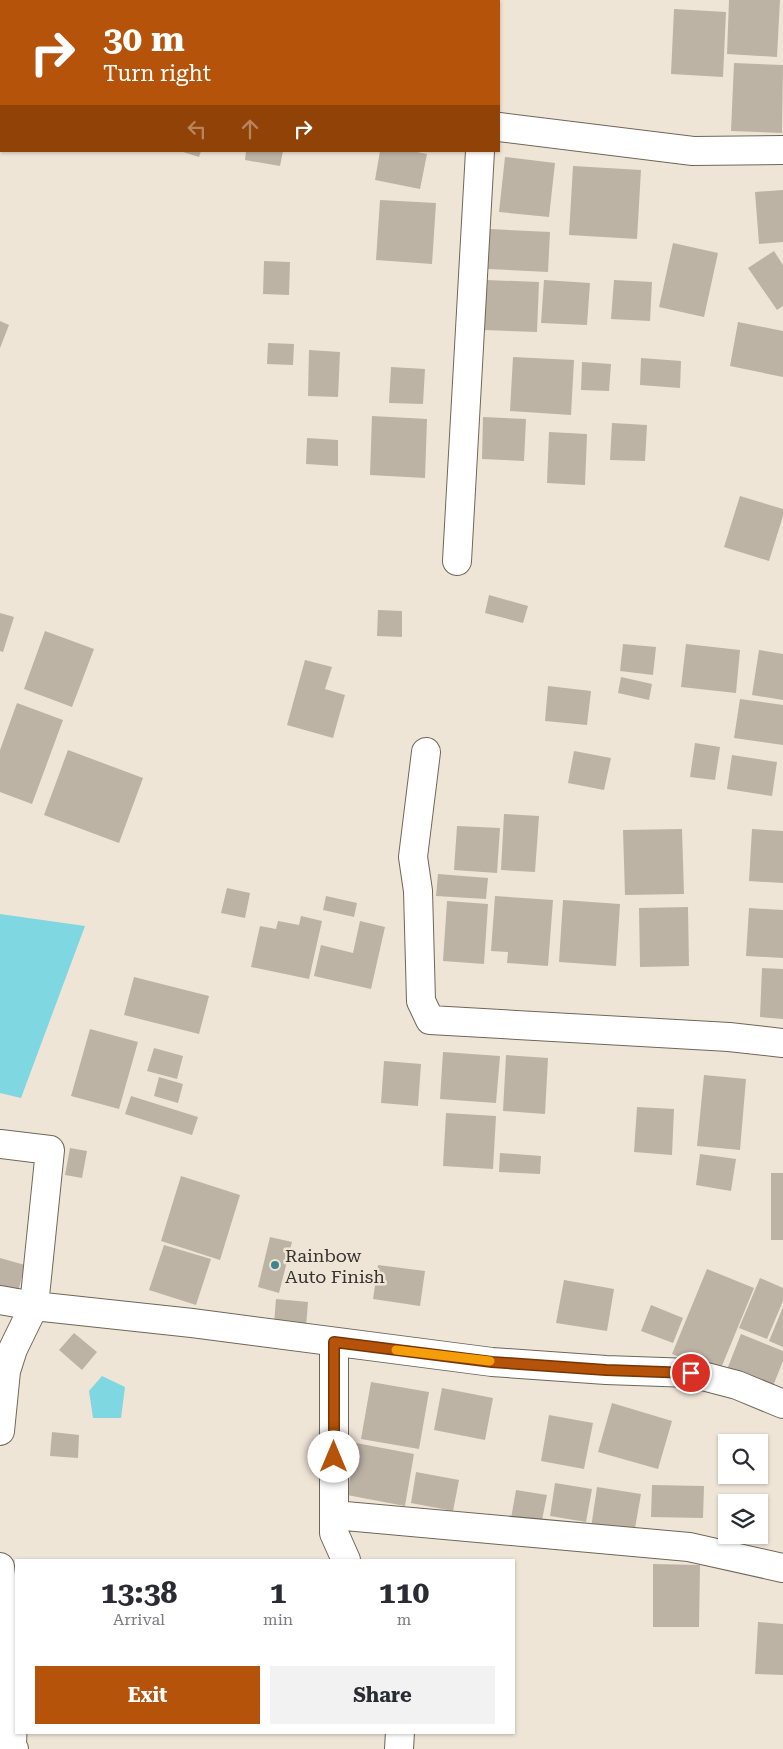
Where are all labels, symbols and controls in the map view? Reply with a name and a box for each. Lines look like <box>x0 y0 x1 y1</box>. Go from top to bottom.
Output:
text: 30 m <box>103 19 185 60</box>
icon: right <box>20 20 85 85</box>
text: Turn right <box>103 61 211 86</box>
icon: left <box>183 115 211 143</box>
icon: ahead <box>236 115 264 143</box>
icon: right <box>289 115 317 143</box>
place label: Rainbow Auto Finish <box>285 1245 385 1287</box>
marker: Rainbow Auto Finish <box>269 1259 281 1271</box>
pin <box>670 1352 712 1394</box>
icon: arrive <box>677 1359 705 1387</box>
position arrow <box>307 1430 359 1482</box>
map controls <box>718 1434 768 1544</box>
button: search <box>718 1434 768 1484</box>
button: layers <box>718 1494 768 1544</box>
text: 13:38 <box>101 1575 177 1610</box>
text: 1 <box>270 1575 286 1610</box>
text: 110 <box>379 1575 429 1610</box>
text: Arrival <box>113 1610 165 1629</box>
text: min <box>263 1610 293 1629</box>
text: m <box>397 1610 411 1629</box>
button: Exit <box>35 1666 260 1724</box>
button: Share <box>270 1666 495 1724</box>

